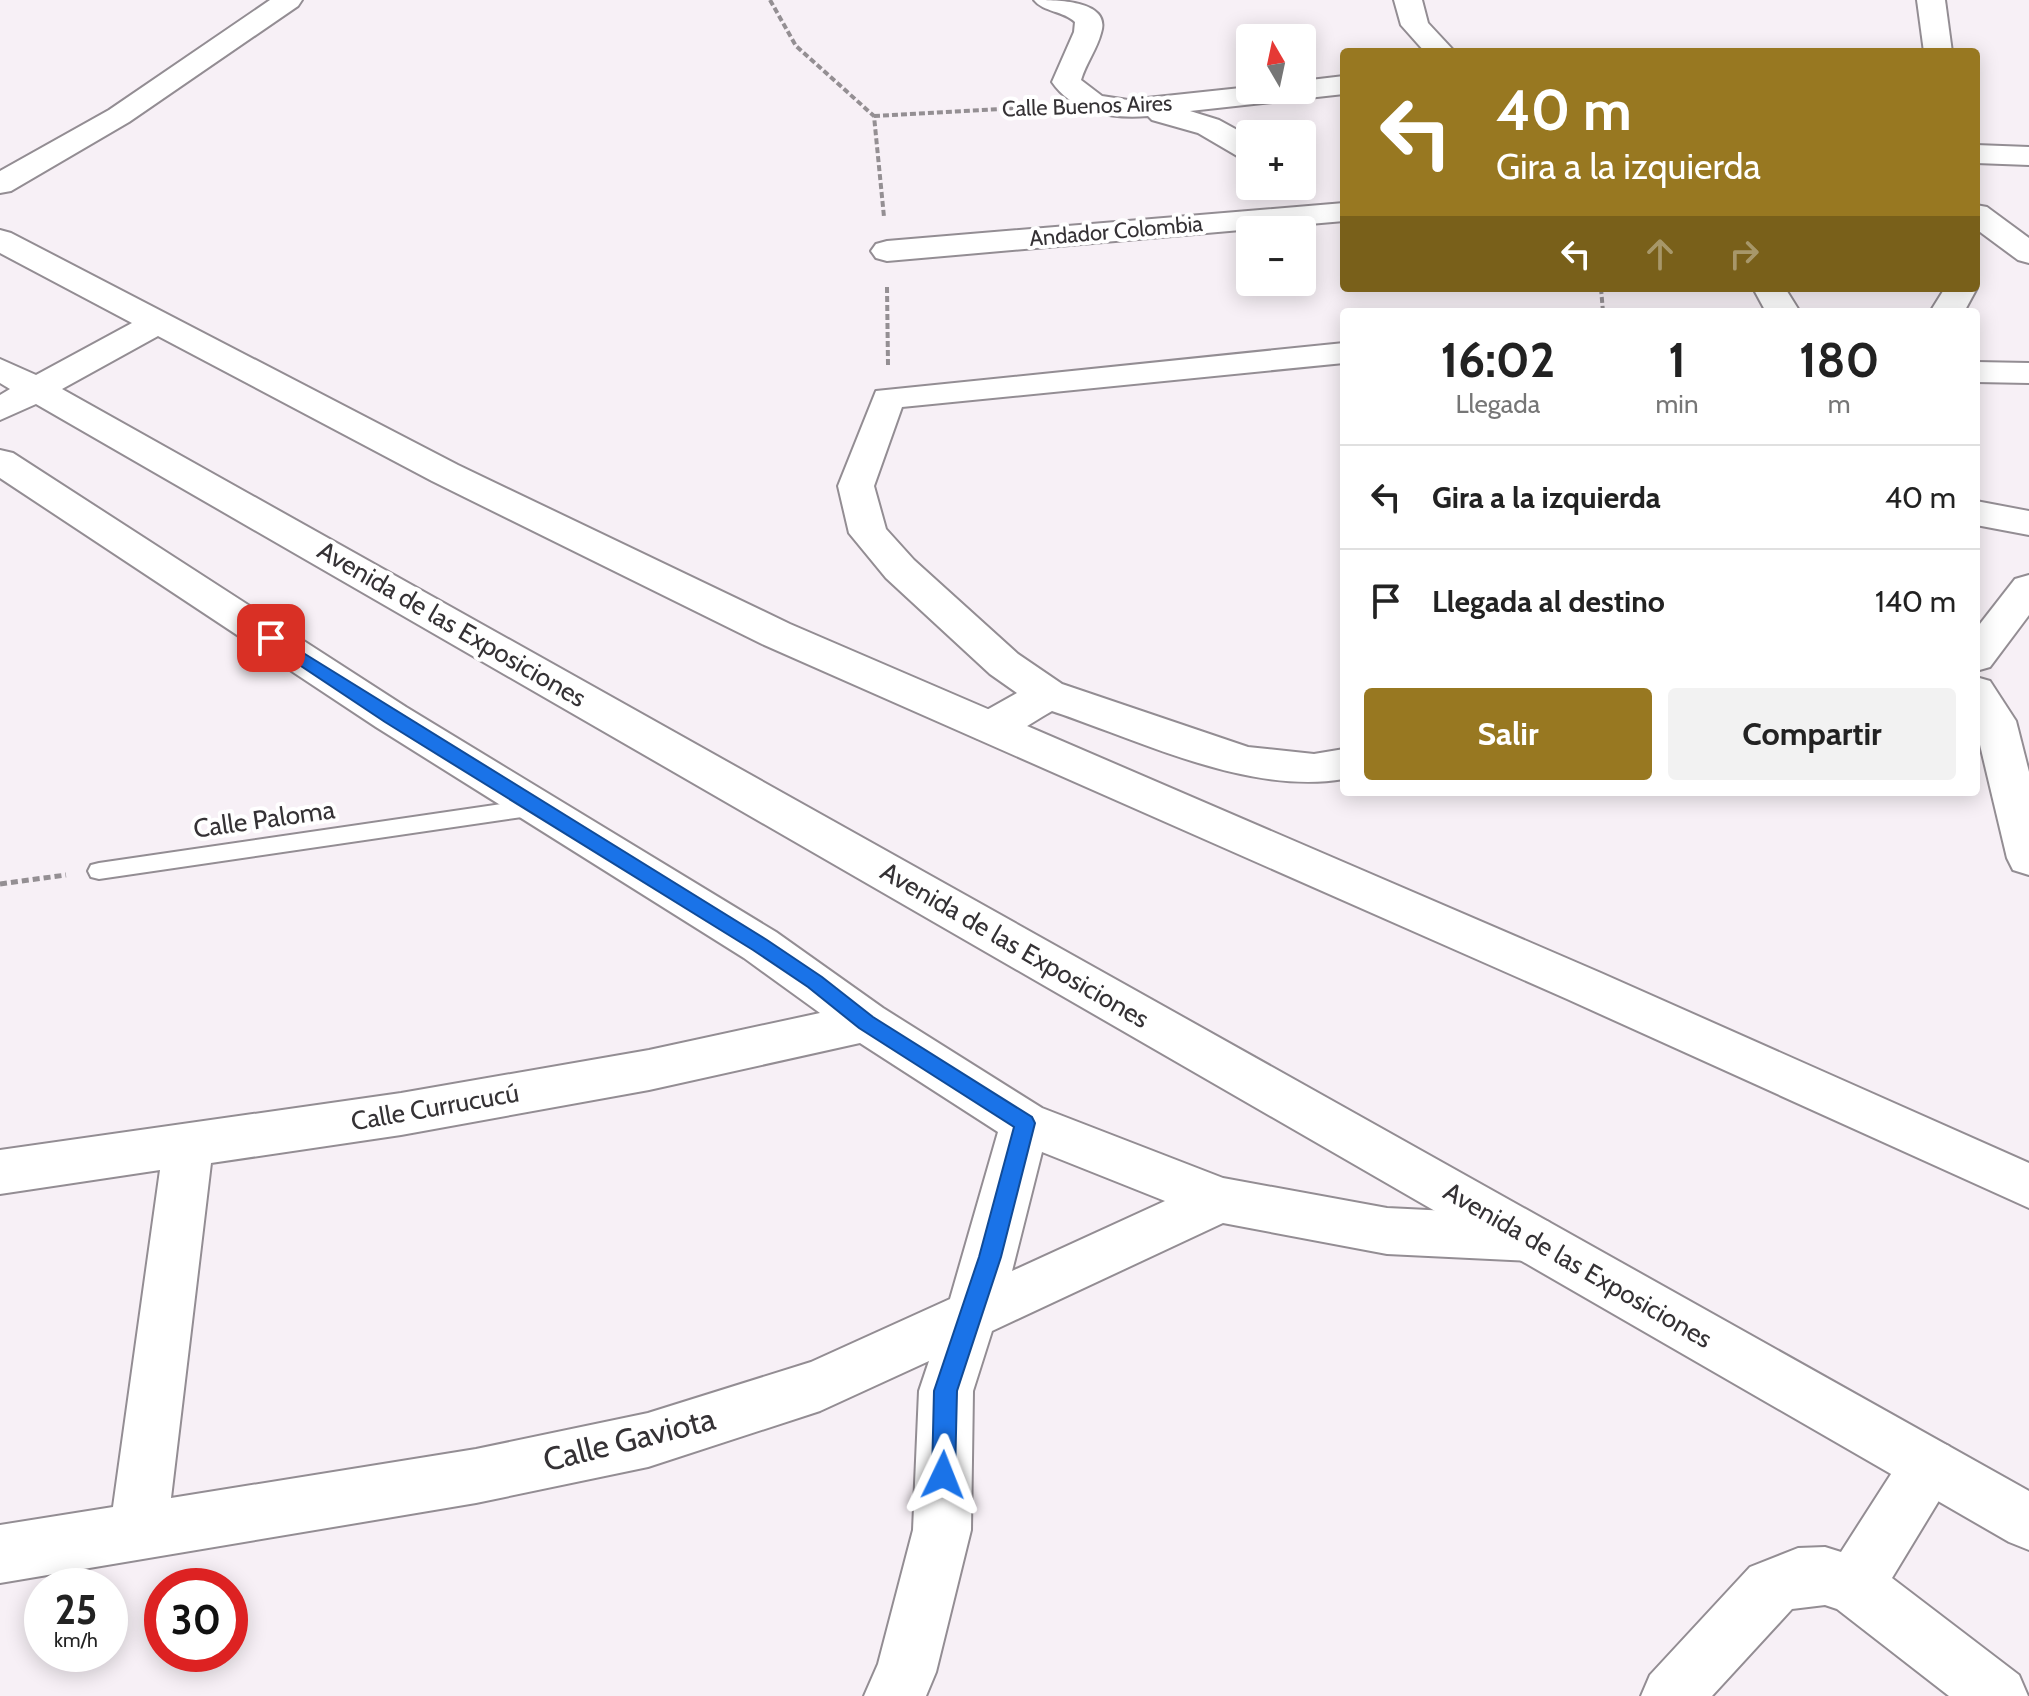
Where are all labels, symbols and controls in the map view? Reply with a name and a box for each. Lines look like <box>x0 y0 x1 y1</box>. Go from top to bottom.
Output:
north arrow <box>1236 24 1316 104</box>
map controls <box>1236 24 1316 296</box>
text: 40 m <box>1496 76 1632 144</box>
icon: left <box>1364 80 1468 184</box>
street label: Calle Buenos Aires <box>1002 90 1172 122</box>
button: + <box>1236 120 1316 200</box>
text: Gira a la izquierda <box>1496 144 1761 188</box>
street label: Andador Colombia <box>1028 210 1204 252</box>
button: − <box>1236 216 1316 296</box>
icon: left <box>1554 232 1598 276</box>
icon: ahead <box>1638 232 1682 276</box>
icon: right <box>1722 232 1766 276</box>
text: 16:02 <box>1440 331 1555 389</box>
text: 1 <box>1668 331 1686 389</box>
text: 180 <box>1799 331 1879 389</box>
text: Llegada <box>1455 388 1540 420</box>
text: min <box>1656 388 1698 420</box>
text: m <box>1828 388 1851 420</box>
icon: left <box>1364 475 1408 519</box>
text: Gira a la izquierda <box>1432 479 1661 516</box>
text: 40 m <box>1885 479 1956 516</box>
street label: Avenida de las Exposiciones <box>312 534 592 714</box>
icon: arrive <box>1364 579 1408 623</box>
text: Llegada al destino <box>1432 583 1665 620</box>
text: 140 m <box>1875 583 1956 620</box>
pin <box>237 604 305 672</box>
icon: arrive <box>249 616 293 660</box>
button: Salir <box>1364 688 1652 780</box>
button: Compartir <box>1668 688 1956 780</box>
street label: Calle Paloma <box>191 793 337 845</box>
street label: Avenida de las Exposiciones <box>875 855 1155 1035</box>
street label: Calle Currucucú <box>349 1076 521 1138</box>
street label: Avenida de las Exposiciones <box>1438 1175 1718 1355</box>
street label: Calle Gaviota <box>539 1399 720 1479</box>
position arrow <box>901 1433 985 1517</box>
speed limit sign: 30 <box>144 1568 248 1672</box>
text: 25 <box>55 1585 97 1634</box>
text: km/h <box>54 1628 98 1652</box>

